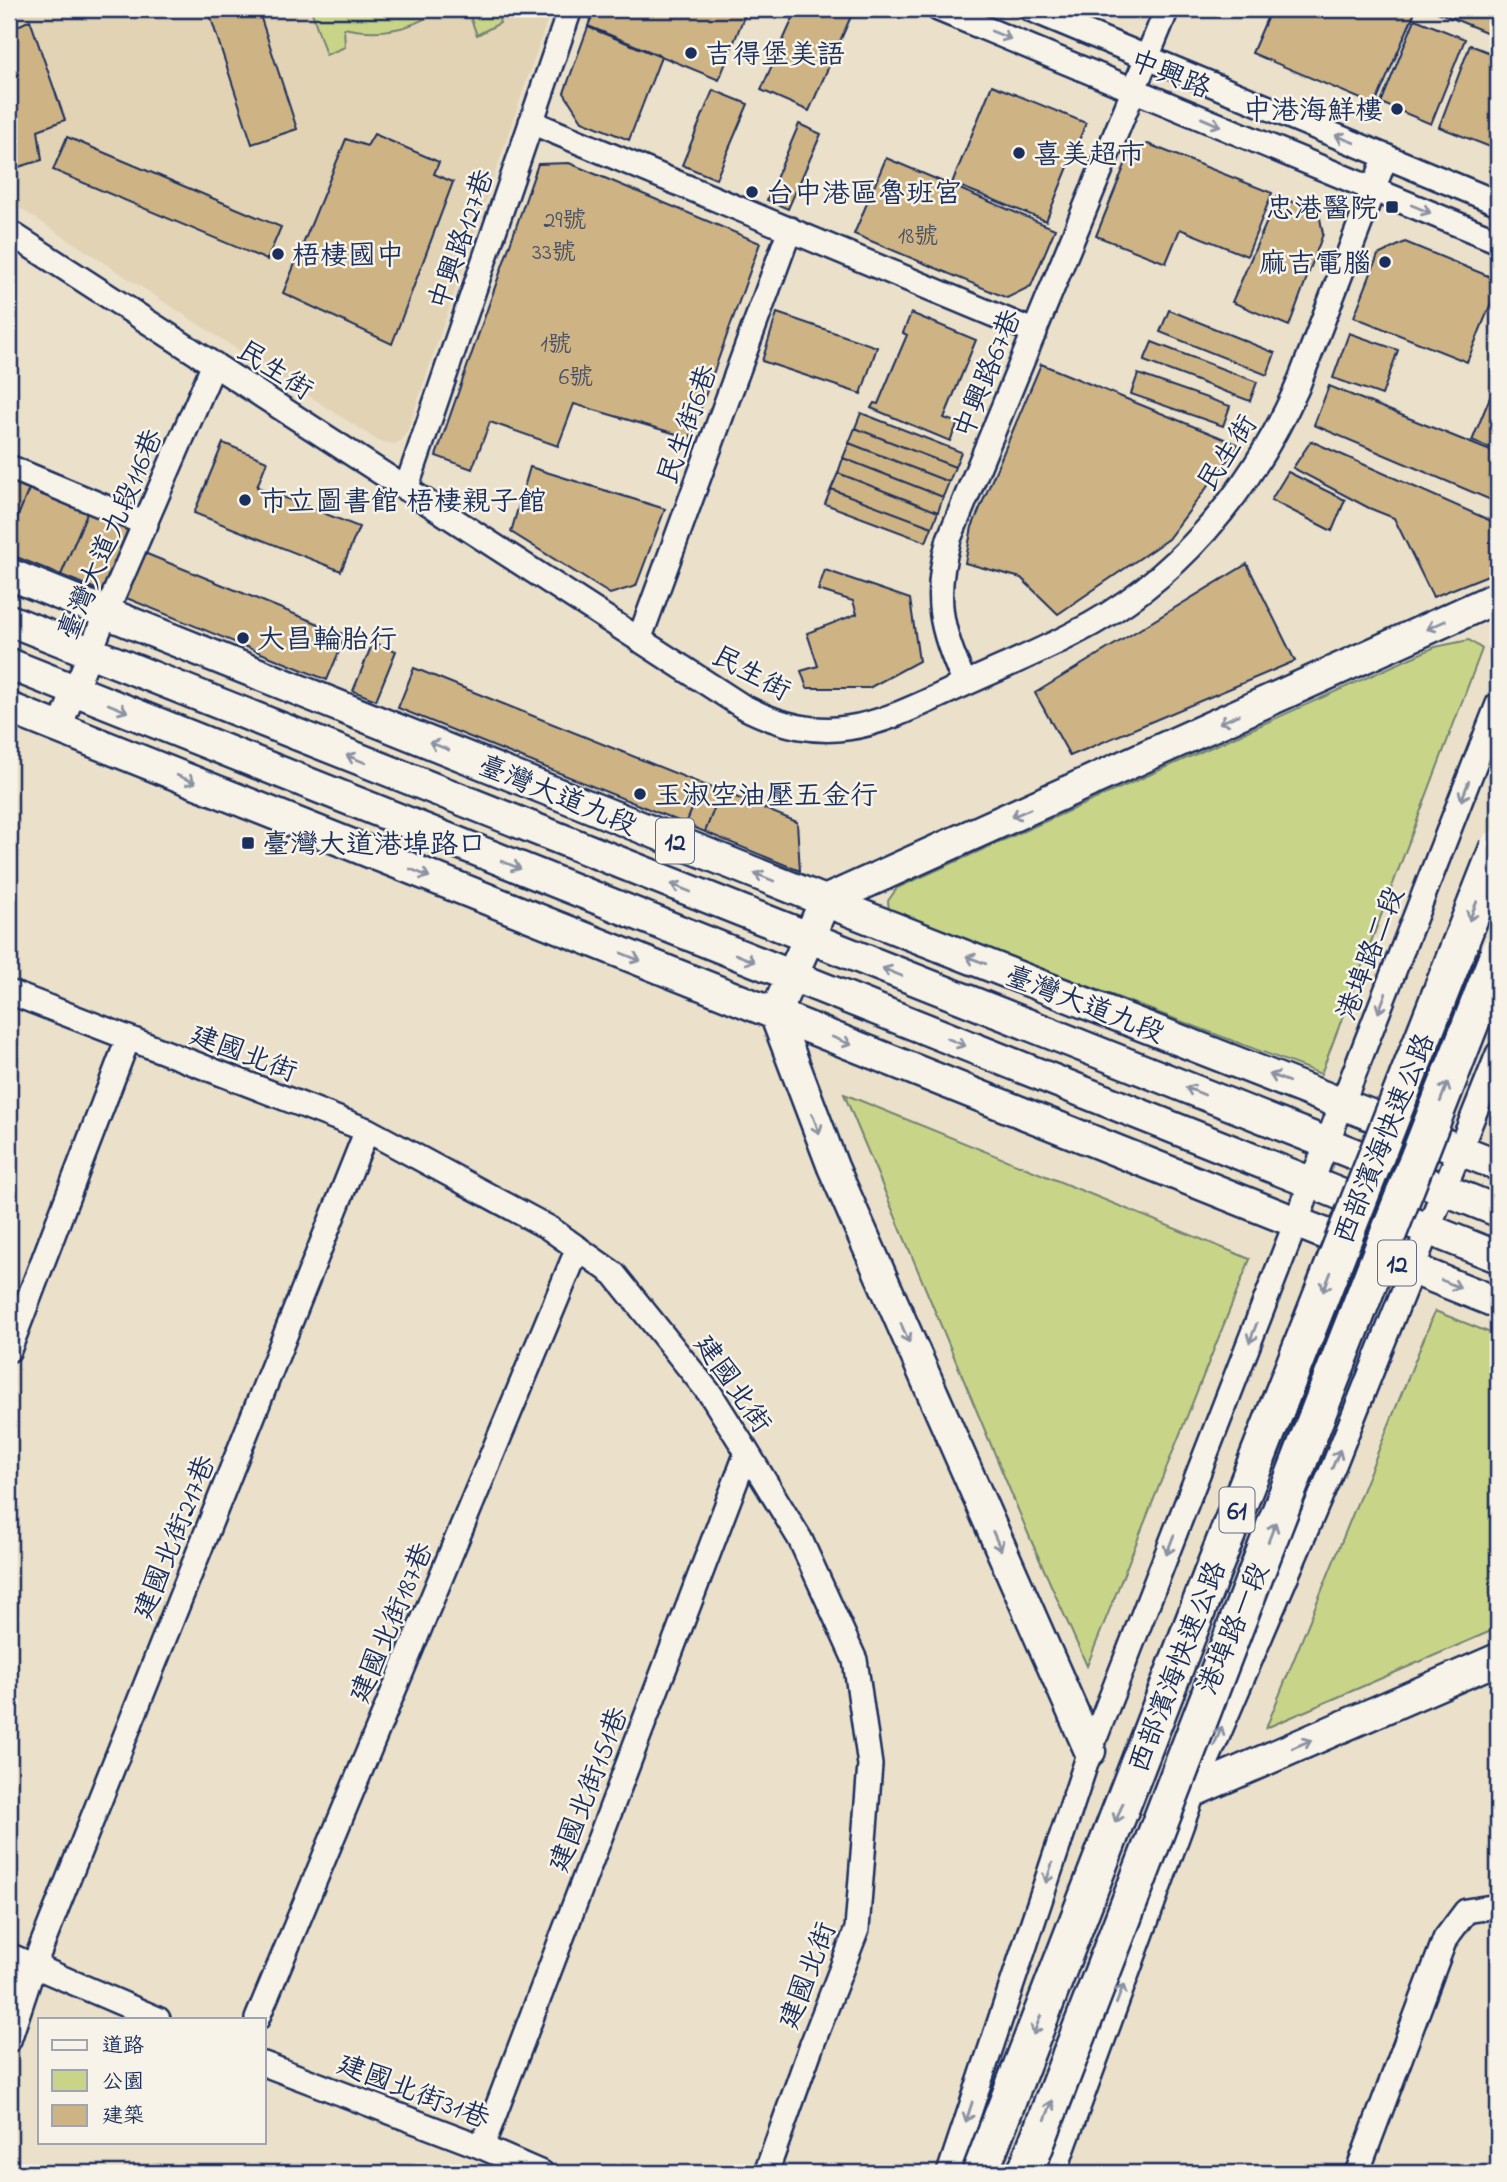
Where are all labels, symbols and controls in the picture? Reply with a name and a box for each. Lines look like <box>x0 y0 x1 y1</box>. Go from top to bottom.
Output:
one-way arrow <box>990 29 1011 42</box>
place label: 吉得堡美語 <box>705 36 845 77</box>
street label: 中興路 <box>1123 42 1216 111</box>
marker: 吉得堡美語 <box>683 45 699 61</box>
place label: 中港海鮮樓 <box>1243 92 1383 133</box>
marker: 中港海鮮樓 <box>1389 101 1405 117</box>
one-way arrow <box>1200 116 1222 129</box>
one-way arrow <box>1334 132 1356 145</box>
place label: 喜美超市 <box>1033 136 1145 177</box>
marker: 喜美超市 <box>1011 145 1027 161</box>
street label: 中興路127巷 <box>420 163 507 316</box>
place label: 台中港區魯班宮 <box>766 175 962 216</box>
marker: 台中港區魯班宮 <box>744 184 760 200</box>
place label: 忠港醫院 <box>1266 190 1378 231</box>
marker: 忠港醫院 <box>1384 199 1400 215</box>
one-way arrow <box>1410 203 1432 216</box>
house number: 29號 <box>543 204 587 239</box>
house number: 18號 <box>898 220 938 255</box>
house number: 33號 <box>532 236 576 271</box>
place label: 梧棲國中 <box>292 237 404 278</box>
place label: 麻吉電腦 <box>1259 245 1371 286</box>
marker: 梧棲國中 <box>270 246 286 262</box>
marker: 麻吉電腦 <box>1377 254 1393 270</box>
street label: 中興路67巷 <box>945 303 1034 445</box>
house number: 1號 <box>540 328 572 363</box>
street label: 民生街 <box>228 332 320 412</box>
street label: 民生街6巷 <box>649 359 730 491</box>
house number: 6號 <box>559 361 593 396</box>
street label: 民生街 <box>1189 408 1269 500</box>
street label: 臺灣大道九段116巷 <box>49 422 176 647</box>
place label: 市立圖書館 梧棲親子館 <box>259 483 546 524</box>
marker: 市立圖書館 梧棲親子館 <box>237 492 253 508</box>
one-way arrow <box>1426 619 1447 633</box>
place label: 大昌輪胎行 <box>257 621 397 662</box>
marker: 大昌輪胎行 <box>235 630 251 646</box>
street label: 民生街 <box>704 637 797 713</box>
one-way arrow <box>106 702 128 715</box>
one-way arrow <box>1218 713 1240 726</box>
one-way arrow <box>429 739 451 752</box>
street label: 臺灣大道九段 <box>471 747 642 848</box>
one-way arrow <box>345 751 367 764</box>
one-way arrow <box>175 774 196 787</box>
place label: 玉淑空油壓五金行 <box>654 777 878 818</box>
one-way arrow <box>1457 779 1470 801</box>
marker: 玉淑空油壓五金行 <box>632 786 648 802</box>
one-way arrow <box>1011 807 1032 820</box>
road number: 12 <box>656 818 694 863</box>
place label: 臺灣大道港埠路口 <box>262 826 486 867</box>
marker: 臺灣大道港埠路口 <box>240 835 256 851</box>
one-way arrow <box>500 859 521 872</box>
one-way arrow <box>409 867 430 880</box>
one-way arrow <box>754 869 776 882</box>
one-way arrow <box>670 881 692 894</box>
street label: 港埠路二段 <box>1328 882 1416 1027</box>
one-way arrow <box>1466 899 1479 921</box>
one-way arrow <box>620 951 642 964</box>
one-way arrow <box>734 953 755 966</box>
one-way arrow <box>965 953 987 965</box>
street label: 臺灣大道九段 <box>998 957 1170 1056</box>
one-way arrow <box>882 964 904 977</box>
one-way arrow <box>1374 991 1387 1013</box>
street label: 建國北街 <box>183 1016 302 1094</box>
street label: 西部濱海快速公路 <box>1325 1028 1447 1251</box>
one-way arrow <box>831 1036 853 1049</box>
one-way arrow <box>945 1037 967 1050</box>
one-way arrow <box>1269 1071 1290 1084</box>
one-way arrow <box>1439 1081 1452 1103</box>
one-way arrow <box>1185 1084 1206 1097</box>
one-way arrow <box>811 1112 823 1134</box>
road number: 12 <box>1378 1240 1416 1286</box>
one-way arrow <box>1319 1270 1332 1292</box>
one-way arrow <box>1439 1278 1461 1291</box>
one-way arrow <box>1246 1321 1259 1343</box>
one-way arrow <box>899 1322 912 1343</box>
street label: 建國北街 <box>682 1327 780 1443</box>
street label: 建國北街217巷 <box>125 1449 228 1627</box>
one-way arrow <box>1331 1449 1344 1470</box>
road number: 61 <box>1220 1488 1254 1532</box>
one-way arrow <box>1267 1521 1280 1543</box>
one-way arrow <box>991 1530 1004 1552</box>
one-way arrow <box>1163 1533 1176 1555</box>
street label: 建國北街187巷 <box>341 1536 446 1710</box>
street label: 西部濱海快速公路 <box>1120 1555 1239 1779</box>
street label: 港埠路一段 <box>1189 1557 1281 1702</box>
street label: 建國北街151巷 <box>540 1701 641 1879</box>
one-way arrow <box>1212 1725 1225 1747</box>
one-way arrow <box>1290 1737 1312 1750</box>
one-way arrow <box>1112 1802 1125 1824</box>
one-way arrow <box>1042 1861 1054 1883</box>
street label: 建國北街 <box>770 1917 848 2036</box>
one-way arrow <box>1114 1984 1127 2006</box>
one-way arrow <box>1029 2014 1042 2036</box>
legend <box>38 2018 266 2144</box>
text: 道路 <box>102 2032 144 2062</box>
street label: 建國北街31巷 <box>330 2045 496 2142</box>
text: 公園 <box>102 2068 144 2098</box>
one-way arrow <box>1044 2099 1057 2121</box>
one-way arrow <box>962 2100 975 2122</box>
text: 建築 <box>102 2102 144 2132</box>

